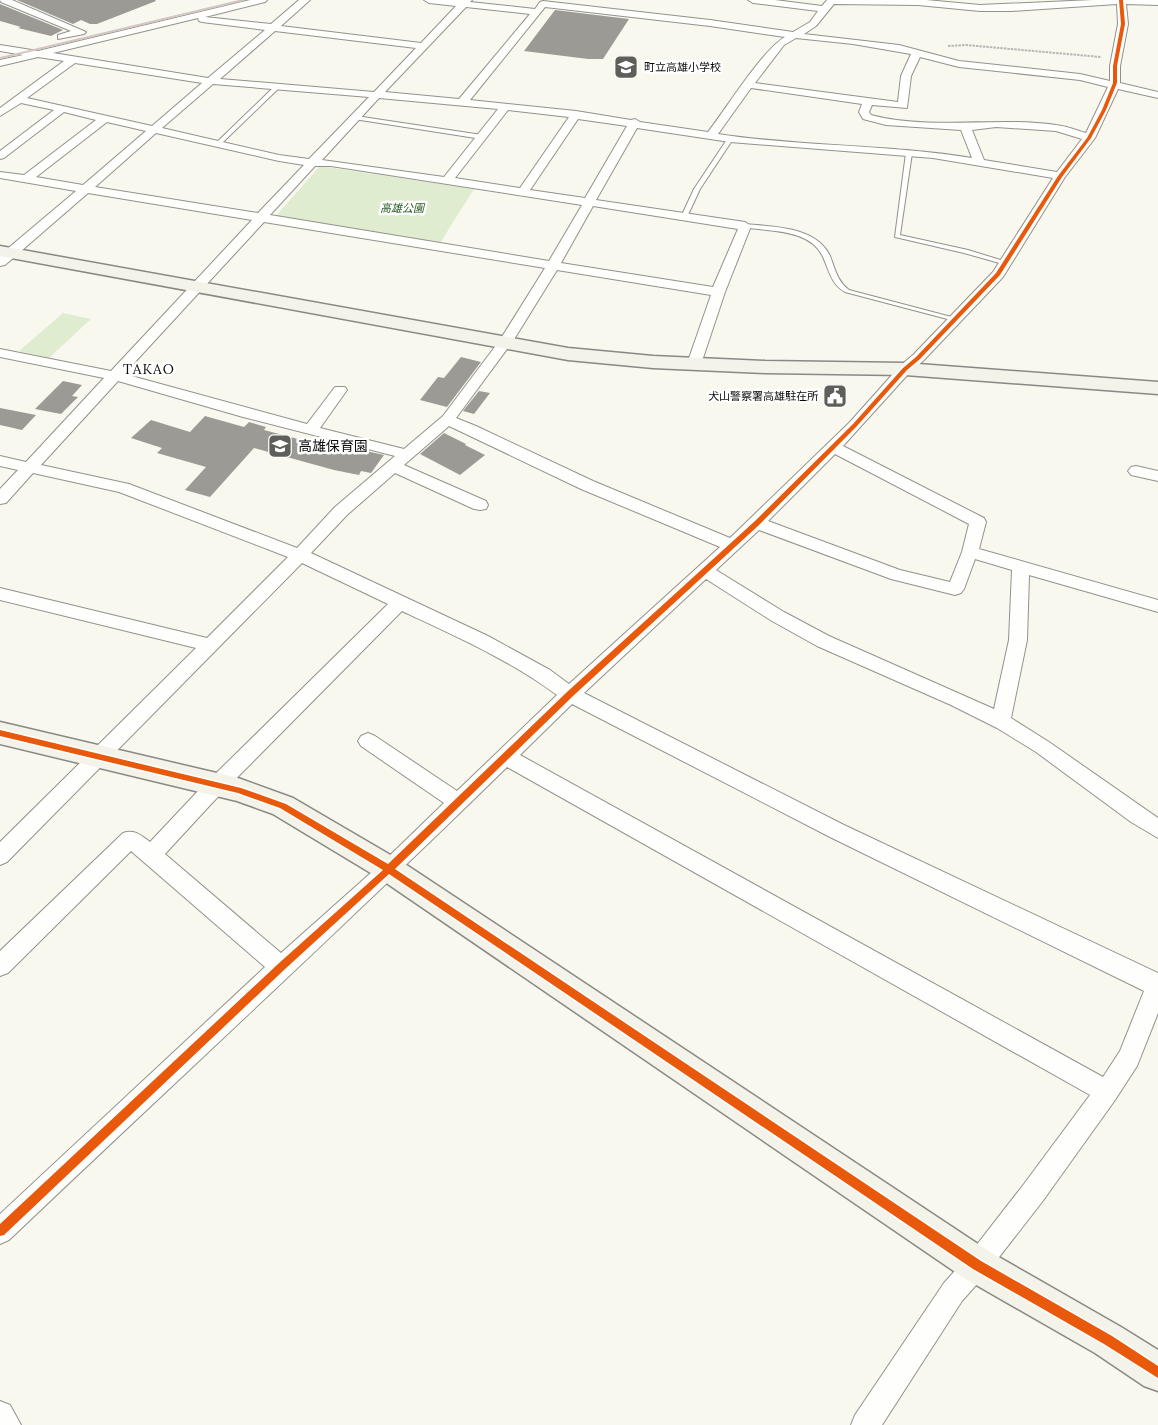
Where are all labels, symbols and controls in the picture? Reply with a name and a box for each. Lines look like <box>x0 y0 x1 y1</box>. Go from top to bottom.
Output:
school or university icon: 町立高雄小学校 <box>613 54 639 80</box>
place label: 町立高雄小学校 <box>644 60 721 74</box>
park label: 高雄公園 <box>380 201 426 215</box>
district label: TAKAO <box>123 360 175 378</box>
public building icon: 犬山警察署高雄駐在所 <box>822 383 848 409</box>
place label: 犬山警察署高雄駐在所 <box>708 389 819 403</box>
school or university icon: 高雄保育園 <box>267 433 293 459</box>
place label: 高雄保育園 <box>298 437 368 455</box>

